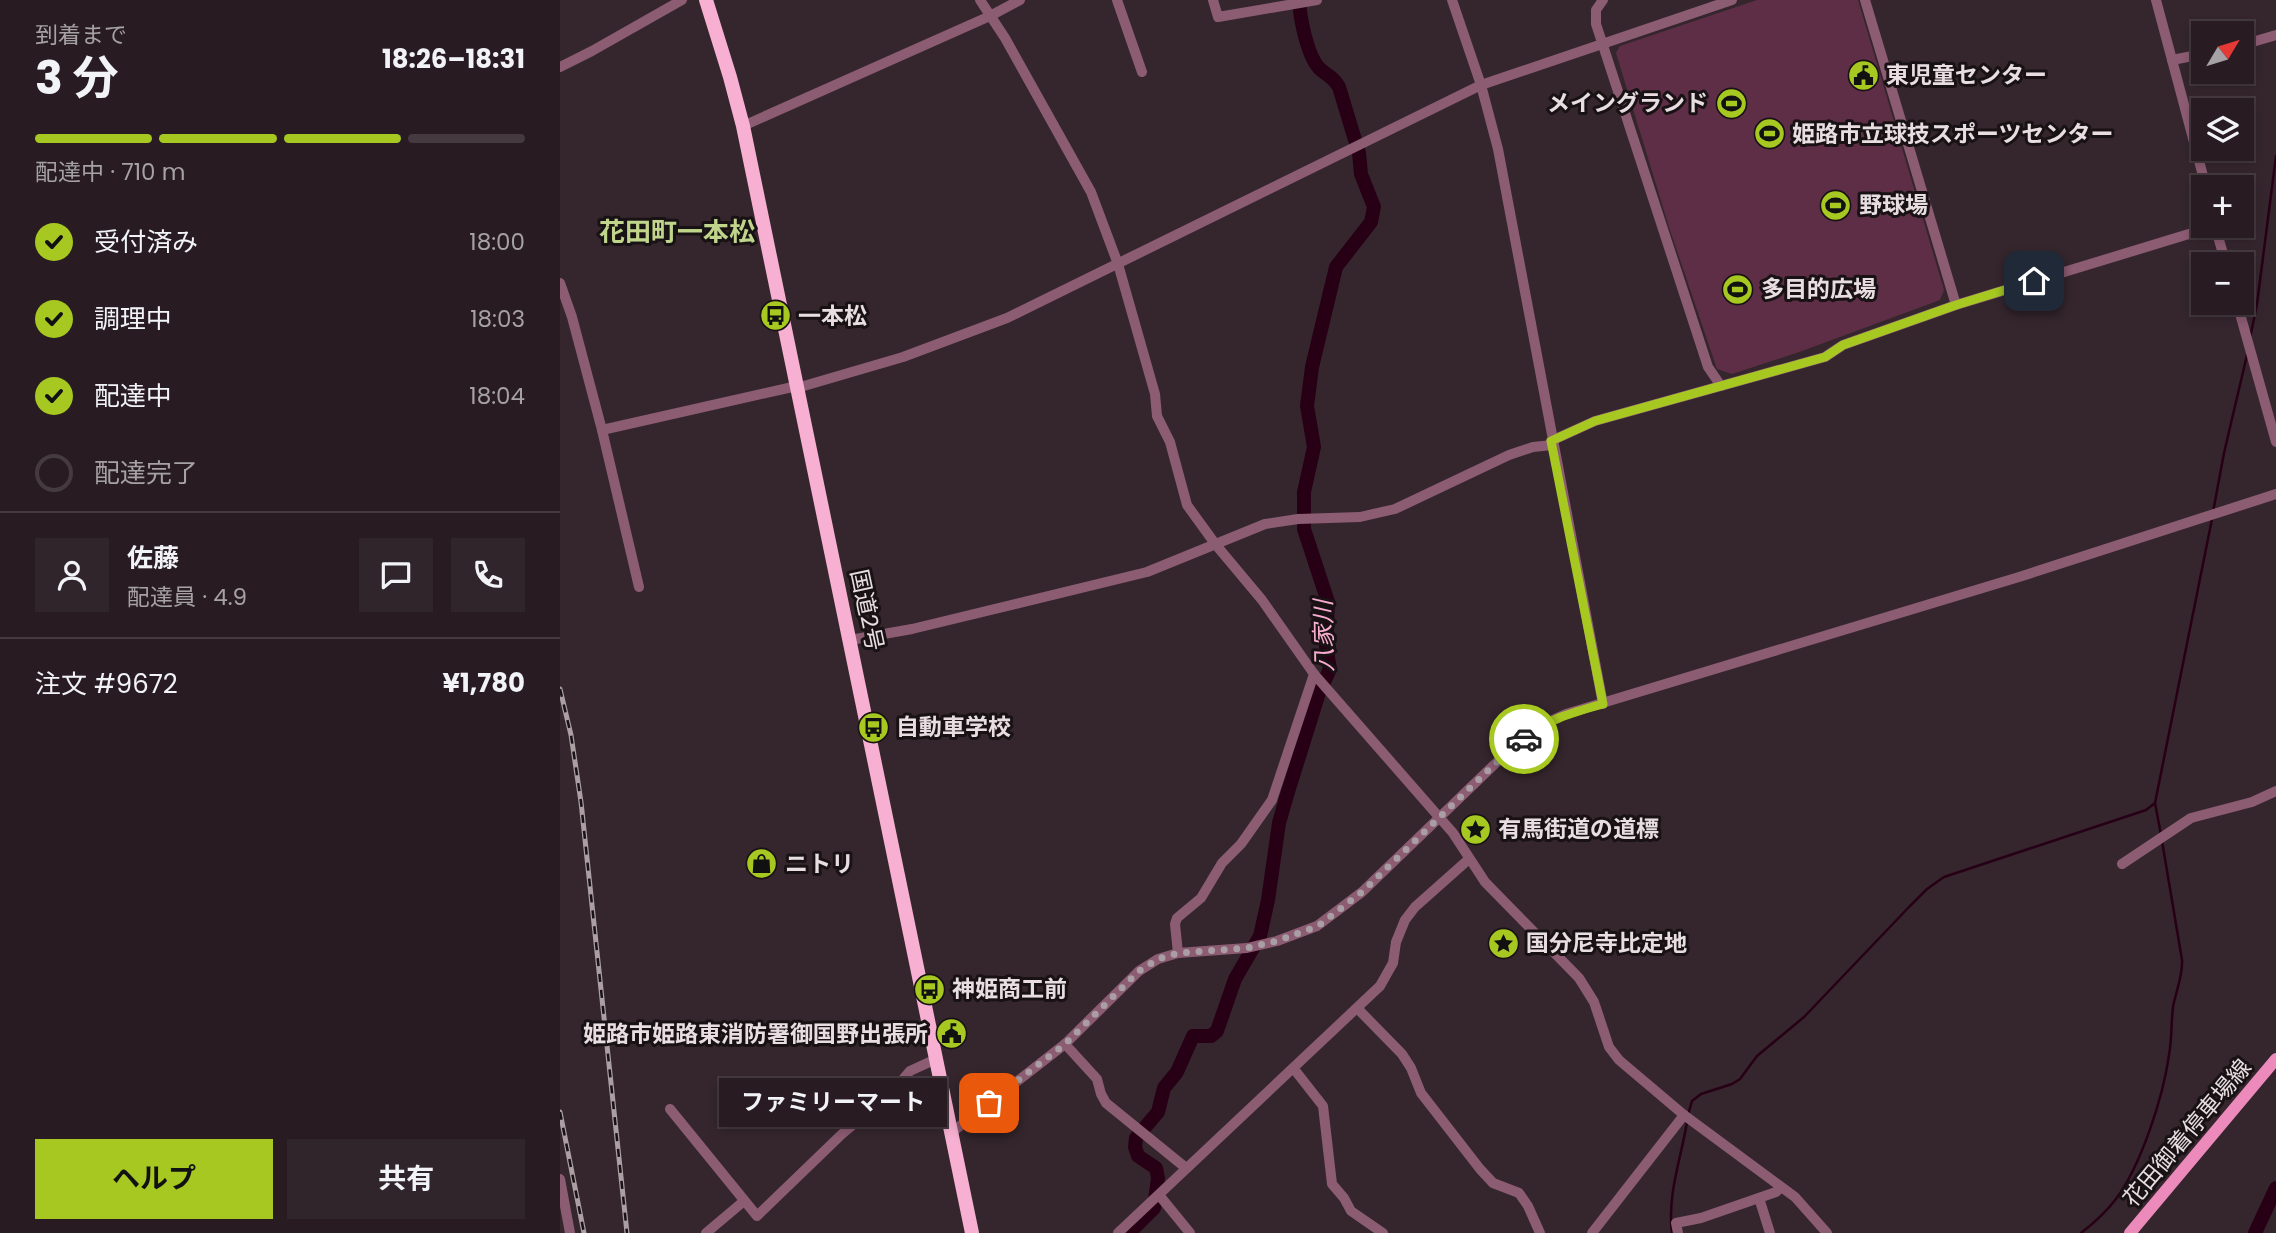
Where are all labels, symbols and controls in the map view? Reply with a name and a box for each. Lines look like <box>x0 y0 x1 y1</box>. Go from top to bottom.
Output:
text: 到着まで <box>35 19 127 51</box>
north arrow <box>2191 21 2254 84</box>
map controls <box>2191 21 2254 315</box>
text: 18:26–18:31 <box>382 41 525 77</box>
text: 3 分 <box>35 46 119 110</box>
public building icon: 東児童センター <box>1846 58 1880 92</box>
place label: 東児童センター <box>1886 59 2047 91</box>
sports icon: メイングランド <box>1714 86 1748 120</box>
place label: メイングランド <box>1547 87 1708 119</box>
button: layers <box>2191 98 2254 161</box>
sports icon: 姫路市立球技スポーツセンター <box>1752 117 1786 151</box>
place label: 姫路市立球技スポーツセンター <box>1792 118 2114 150</box>
text: 配達中 · 710 m <box>35 156 185 188</box>
button: + <box>2191 175 2254 238</box>
sports icon: 野球場 <box>1819 188 1853 222</box>
place label: 野球場 <box>1859 189 1928 221</box>
district label: 花田町一本松 <box>599 214 755 250</box>
icon: check <box>35 223 73 261</box>
text: 受付済み <box>94 224 198 260</box>
text: 18:00 <box>469 226 525 258</box>
pin <box>2004 251 2064 311</box>
button: − <box>2191 252 2254 315</box>
icon: home <box>2015 262 2053 300</box>
sports icon: 多目的広場 <box>1721 272 1755 306</box>
place label: 多目的広場 <box>1761 273 1876 305</box>
bus stop icon: 一本松 <box>758 299 792 333</box>
icon: check <box>35 300 73 338</box>
place label: 一本松 <box>798 300 867 332</box>
text: 調理中 <box>94 301 172 337</box>
text: 18:03 <box>470 303 525 335</box>
icon: check <box>35 377 73 415</box>
text: 配達中 <box>94 378 172 414</box>
text: 18:04 <box>469 380 525 412</box>
text: 配達完了 <box>94 455 198 491</box>
button: person <box>35 538 109 612</box>
button: chat <box>359 538 433 612</box>
button: phone <box>451 538 525 612</box>
text: 佐藤 <box>127 540 179 576</box>
street label: 国道2号 <box>843 566 891 654</box>
text: 配達員 · 4.9 <box>127 581 247 613</box>
water label: 八家川 <box>1306 597 1341 672</box>
text: ¥1,780 <box>443 665 525 701</box>
text: 注文 #9672 <box>35 666 178 702</box>
courier <box>1489 704 1559 774</box>
bus stop icon: 自動車学校 <box>856 710 890 744</box>
place label: 自動車学校 <box>896 711 1011 743</box>
icon: car <box>1505 720 1543 758</box>
place icon: 有馬街道の道標 <box>1458 812 1492 846</box>
place label: 有馬街道の道標 <box>1498 813 1659 845</box>
shop icon: ニトリ <box>745 847 779 881</box>
place label: ニトリ <box>785 848 854 880</box>
place icon: 国分尼寺比定地 <box>1486 926 1520 960</box>
place label: 国分尼寺比定地 <box>1526 927 1687 959</box>
bus stop icon: 神姫商工前 <box>912 972 946 1006</box>
place label: 神姫商工前 <box>952 973 1067 1005</box>
public building icon: 姫路市姫路東消防署御国野出張所 <box>934 1017 968 1051</box>
place label: 姫路市姫路東消防署御国野出張所 <box>583 1018 928 1050</box>
street label: 花田御着停車場線 <box>2116 1052 2258 1214</box>
pin <box>959 1073 1019 1133</box>
callout: ファミリーマート <box>720 1078 947 1128</box>
icon: bag <box>970 1084 1008 1122</box>
text: ファミリーマート <box>741 1086 925 1118</box>
button: ヘルプ <box>35 1139 273 1219</box>
button: 共有 <box>287 1139 525 1219</box>

